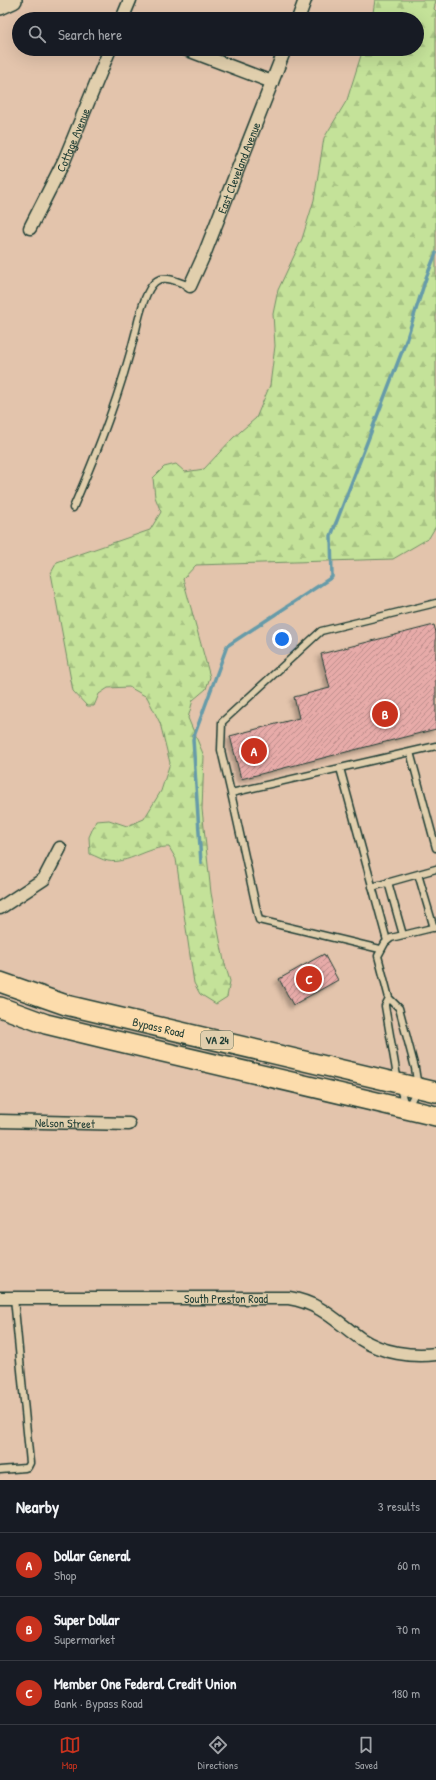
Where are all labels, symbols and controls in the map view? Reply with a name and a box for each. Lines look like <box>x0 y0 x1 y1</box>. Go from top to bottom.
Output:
search box <box>12 12 424 56</box>
icon: search <box>26 23 48 45</box>
text: Search here <box>58 24 122 45</box>
street label: Cottage Avenue <box>51 105 94 175</box>
street label: East Cleveland Avenue <box>213 119 264 216</box>
your location <box>272 629 292 649</box>
pin: B <box>372 699 398 729</box>
pin: A <box>241 736 267 766</box>
pin: C <box>296 964 322 994</box>
street label: Bypass Road <box>131 1012 187 1041</box>
road number: VA 24 <box>201 1031 233 1049</box>
street label: Nelson Street <box>35 1113 96 1132</box>
street label: South Preston Road <box>184 1290 268 1307</box>
text: Nearby <box>16 1495 59 1518</box>
text: 3 results <box>378 1497 420 1515</box>
text: Dollar General <box>54 1545 130 1566</box>
text: A <box>26 1556 32 1574</box>
text: 60 m <box>397 1556 420 1574</box>
text: Shop <box>54 1566 76 1584</box>
text: Super Dollar <box>54 1609 120 1630</box>
text: B <box>26 1620 32 1638</box>
text: 70 m <box>396 1620 420 1638</box>
text: Supermarket <box>54 1630 115 1648</box>
text: Member One Federal Credit Union <box>54 1673 237 1694</box>
text: C <box>25 1684 33 1702</box>
text: 180 m <box>392 1684 420 1702</box>
text: Bank · Bypass Road <box>54 1694 143 1712</box>
tab: Map <box>59 1734 81 1772</box>
tab: Directions <box>198 1734 238 1772</box>
tab: Saved <box>355 1734 377 1772</box>

